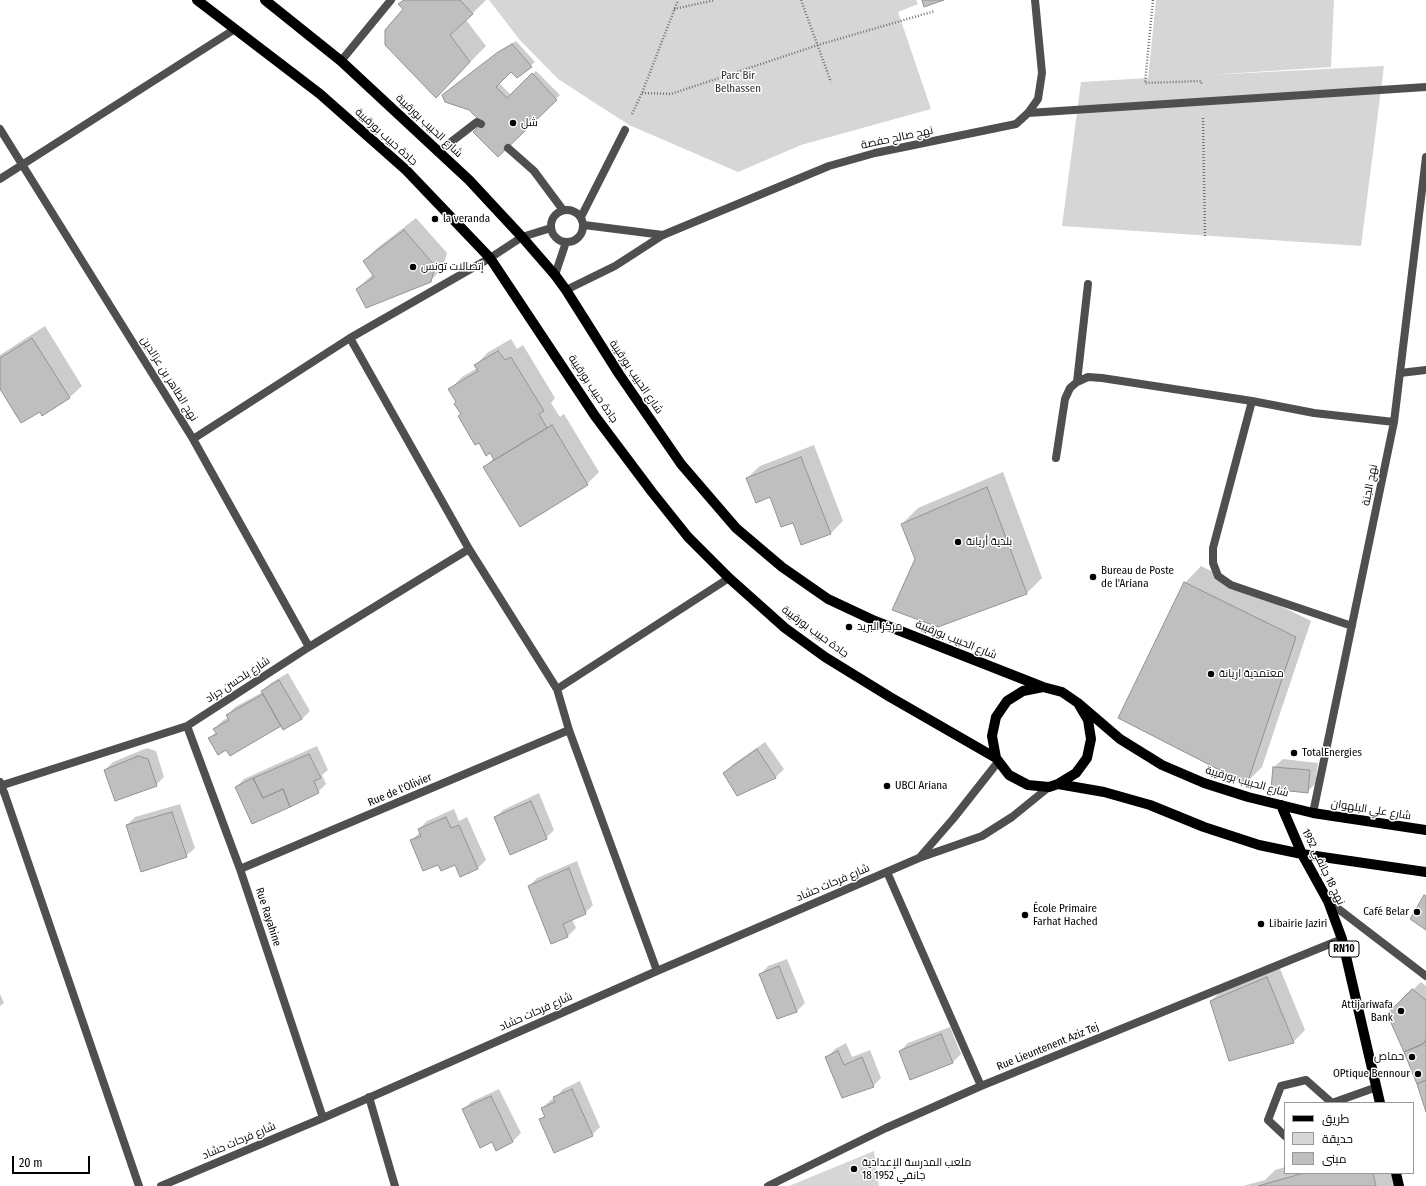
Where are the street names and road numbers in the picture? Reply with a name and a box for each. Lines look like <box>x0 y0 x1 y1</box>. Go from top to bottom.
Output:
street label: شارع الحبيب بورقيبة <box>393 92 465 160</box>
street label: جادة حبيب بورقيبة <box>352 105 420 169</box>
street label: نهج صالح حفصة <box>860 124 934 152</box>
street label: نهج الطاهر بن عزالدين <box>138 334 200 424</box>
street label: شارع الحبيب بورقيبة <box>606 338 666 416</box>
street label: جادة حبيب بورقيبة <box>565 352 621 426</box>
street label: نهج الجنة <box>1360 463 1380 507</box>
street label: جادة حبيب بورقيبة <box>779 603 851 661</box>
street label: شارع الحبيب بورقيبة <box>914 618 998 662</box>
street label: شارع بلحسن جراد <box>203 654 273 706</box>
street label: شارع الحبيب بورقيبة <box>1204 764 1290 800</box>
street label: Rue de l'Olivier <box>366 771 434 809</box>
street label: شارع علي البلهوان <box>1330 797 1412 823</box>
street label: نهج 18 جانفي 1952 <box>1299 827 1347 907</box>
street label: شارع فرحات حشاد <box>794 862 872 904</box>
street label: Rue Rayahine <box>252 886 284 948</box>
road number: RN10 <box>1329 941 1359 957</box>
street label: شارع فرحات حشاد <box>497 990 575 1034</box>
street label: Rue Lieuntenent Aziz Tej <box>995 1020 1101 1074</box>
street label: شارع فرحات حشاد <box>200 1120 278 1162</box>

